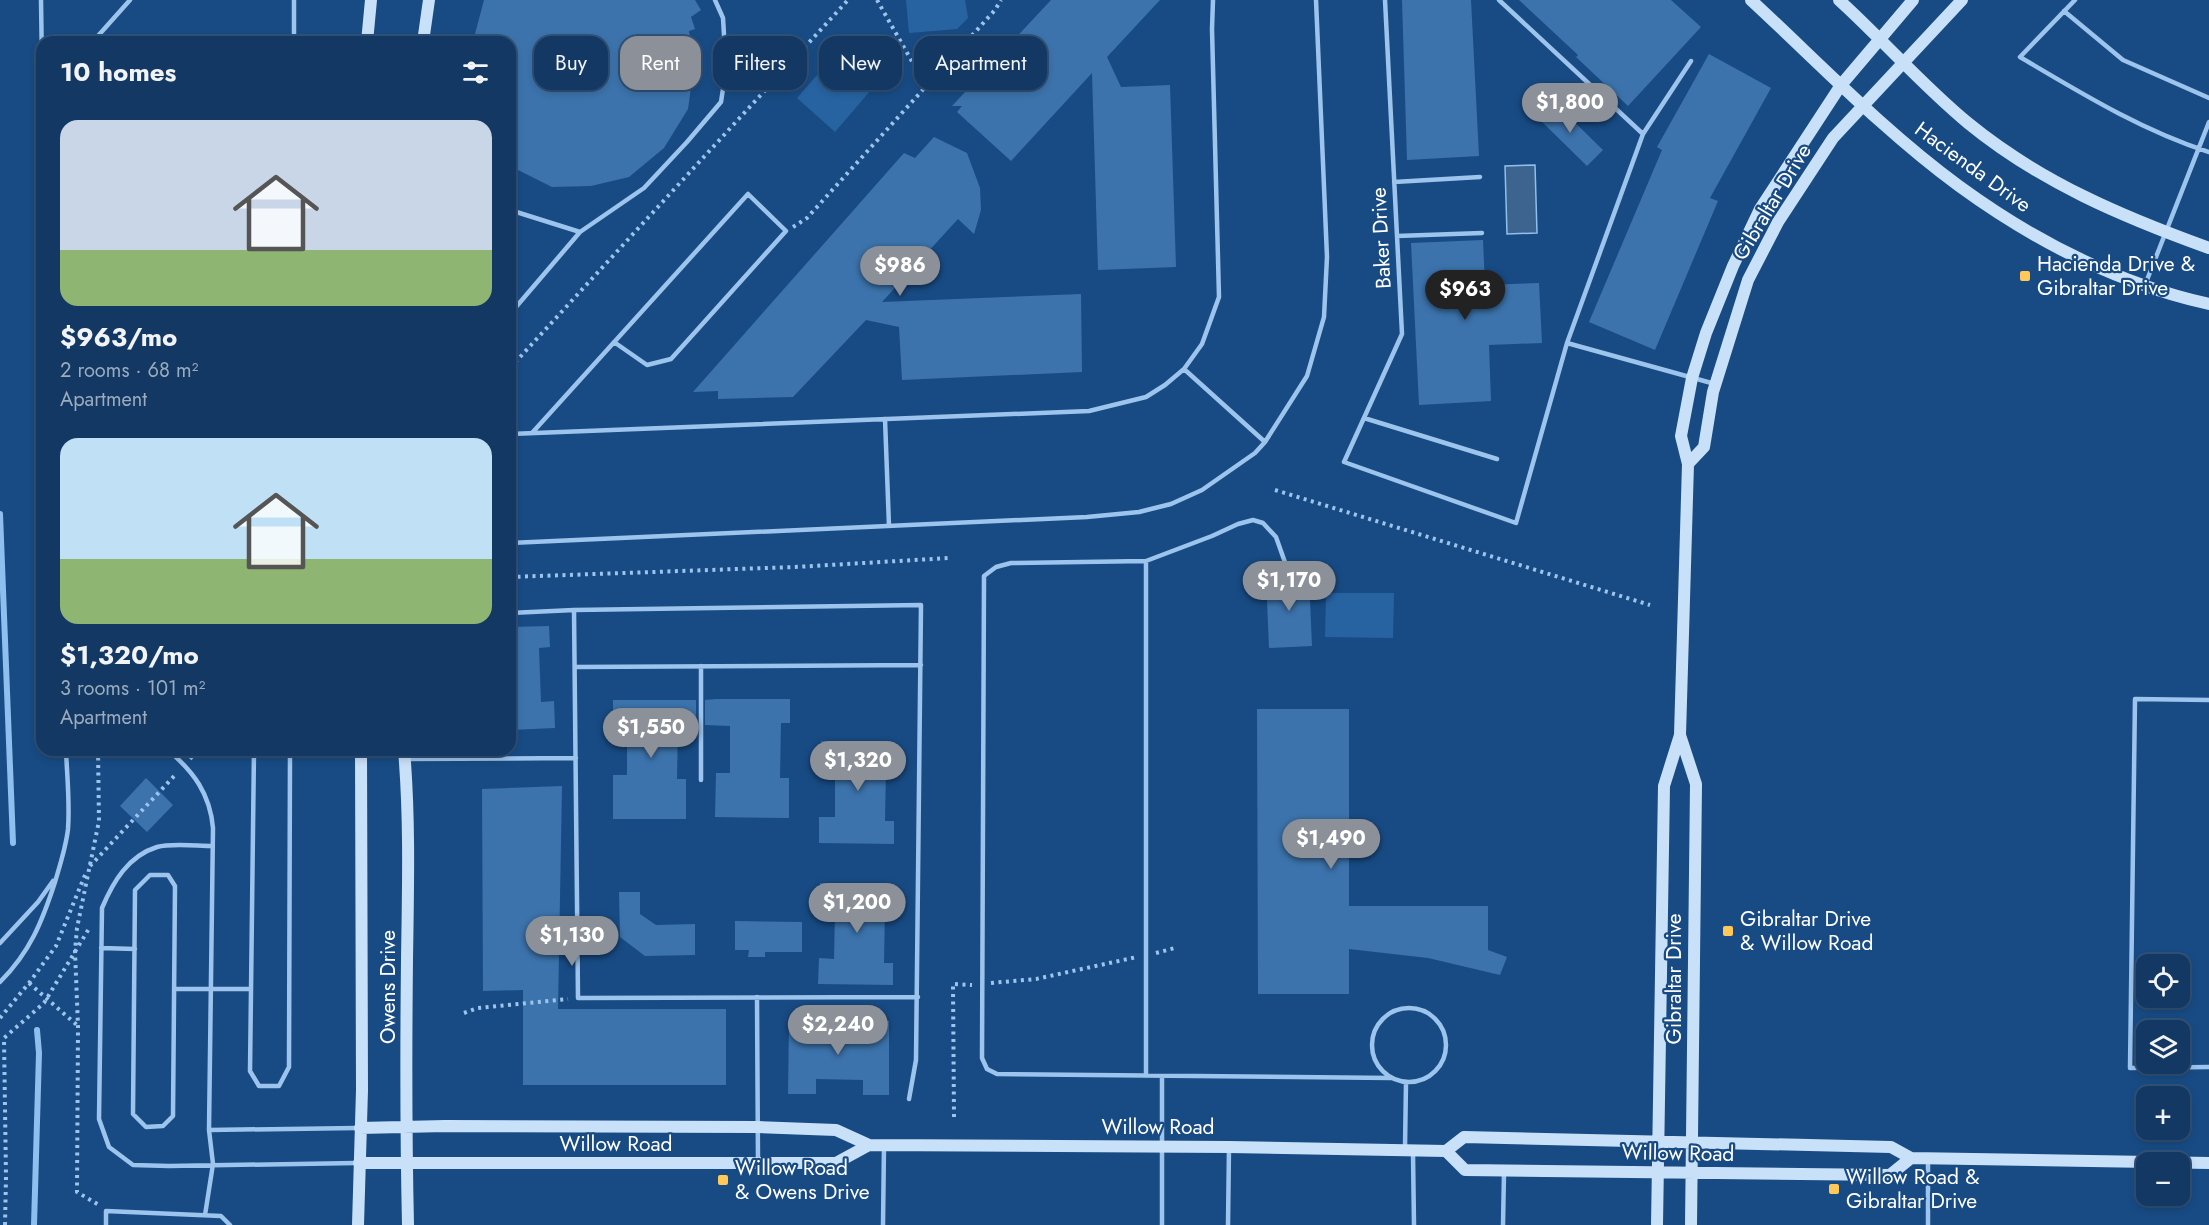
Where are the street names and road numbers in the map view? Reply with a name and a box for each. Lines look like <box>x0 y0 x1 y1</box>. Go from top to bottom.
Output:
street label: Hacienda Drive <box>1909 114 2038 220</box>
street label: Gibraltar Drive <box>1725 138 1819 266</box>
street label: Baker Drive <box>1363 186 1399 290</box>
street label: Gibraltar Drive <box>1659 913 1689 1045</box>
street label: Owens Drive <box>373 930 403 1044</box>
street label: Willow Road <box>1102 1112 1214 1142</box>
street label: Willow Road <box>560 1129 672 1159</box>
street label: Willow Road <box>1621 1137 1735 1169</box>

